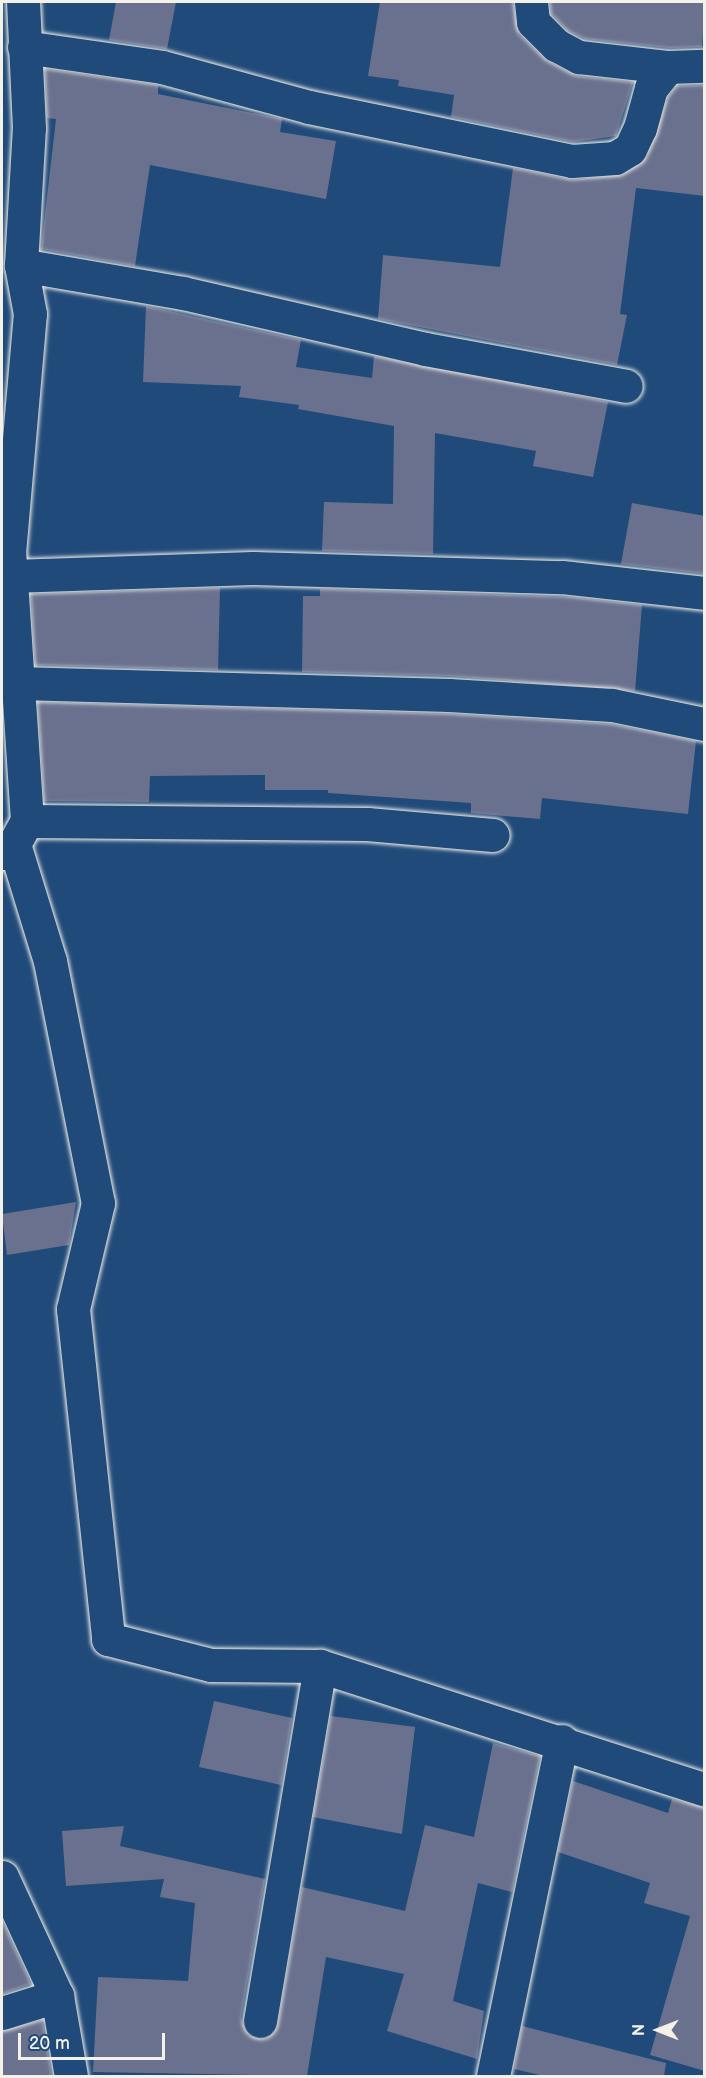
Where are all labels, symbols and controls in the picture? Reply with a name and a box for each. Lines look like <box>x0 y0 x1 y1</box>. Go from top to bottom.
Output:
north arrow <box>628 2000 688 2060</box>
scale bar <box>21 2021 168 2059</box>
text: N <box>630 2024 649 2036</box>
text: 20 m <box>29 2033 70 2054</box>

